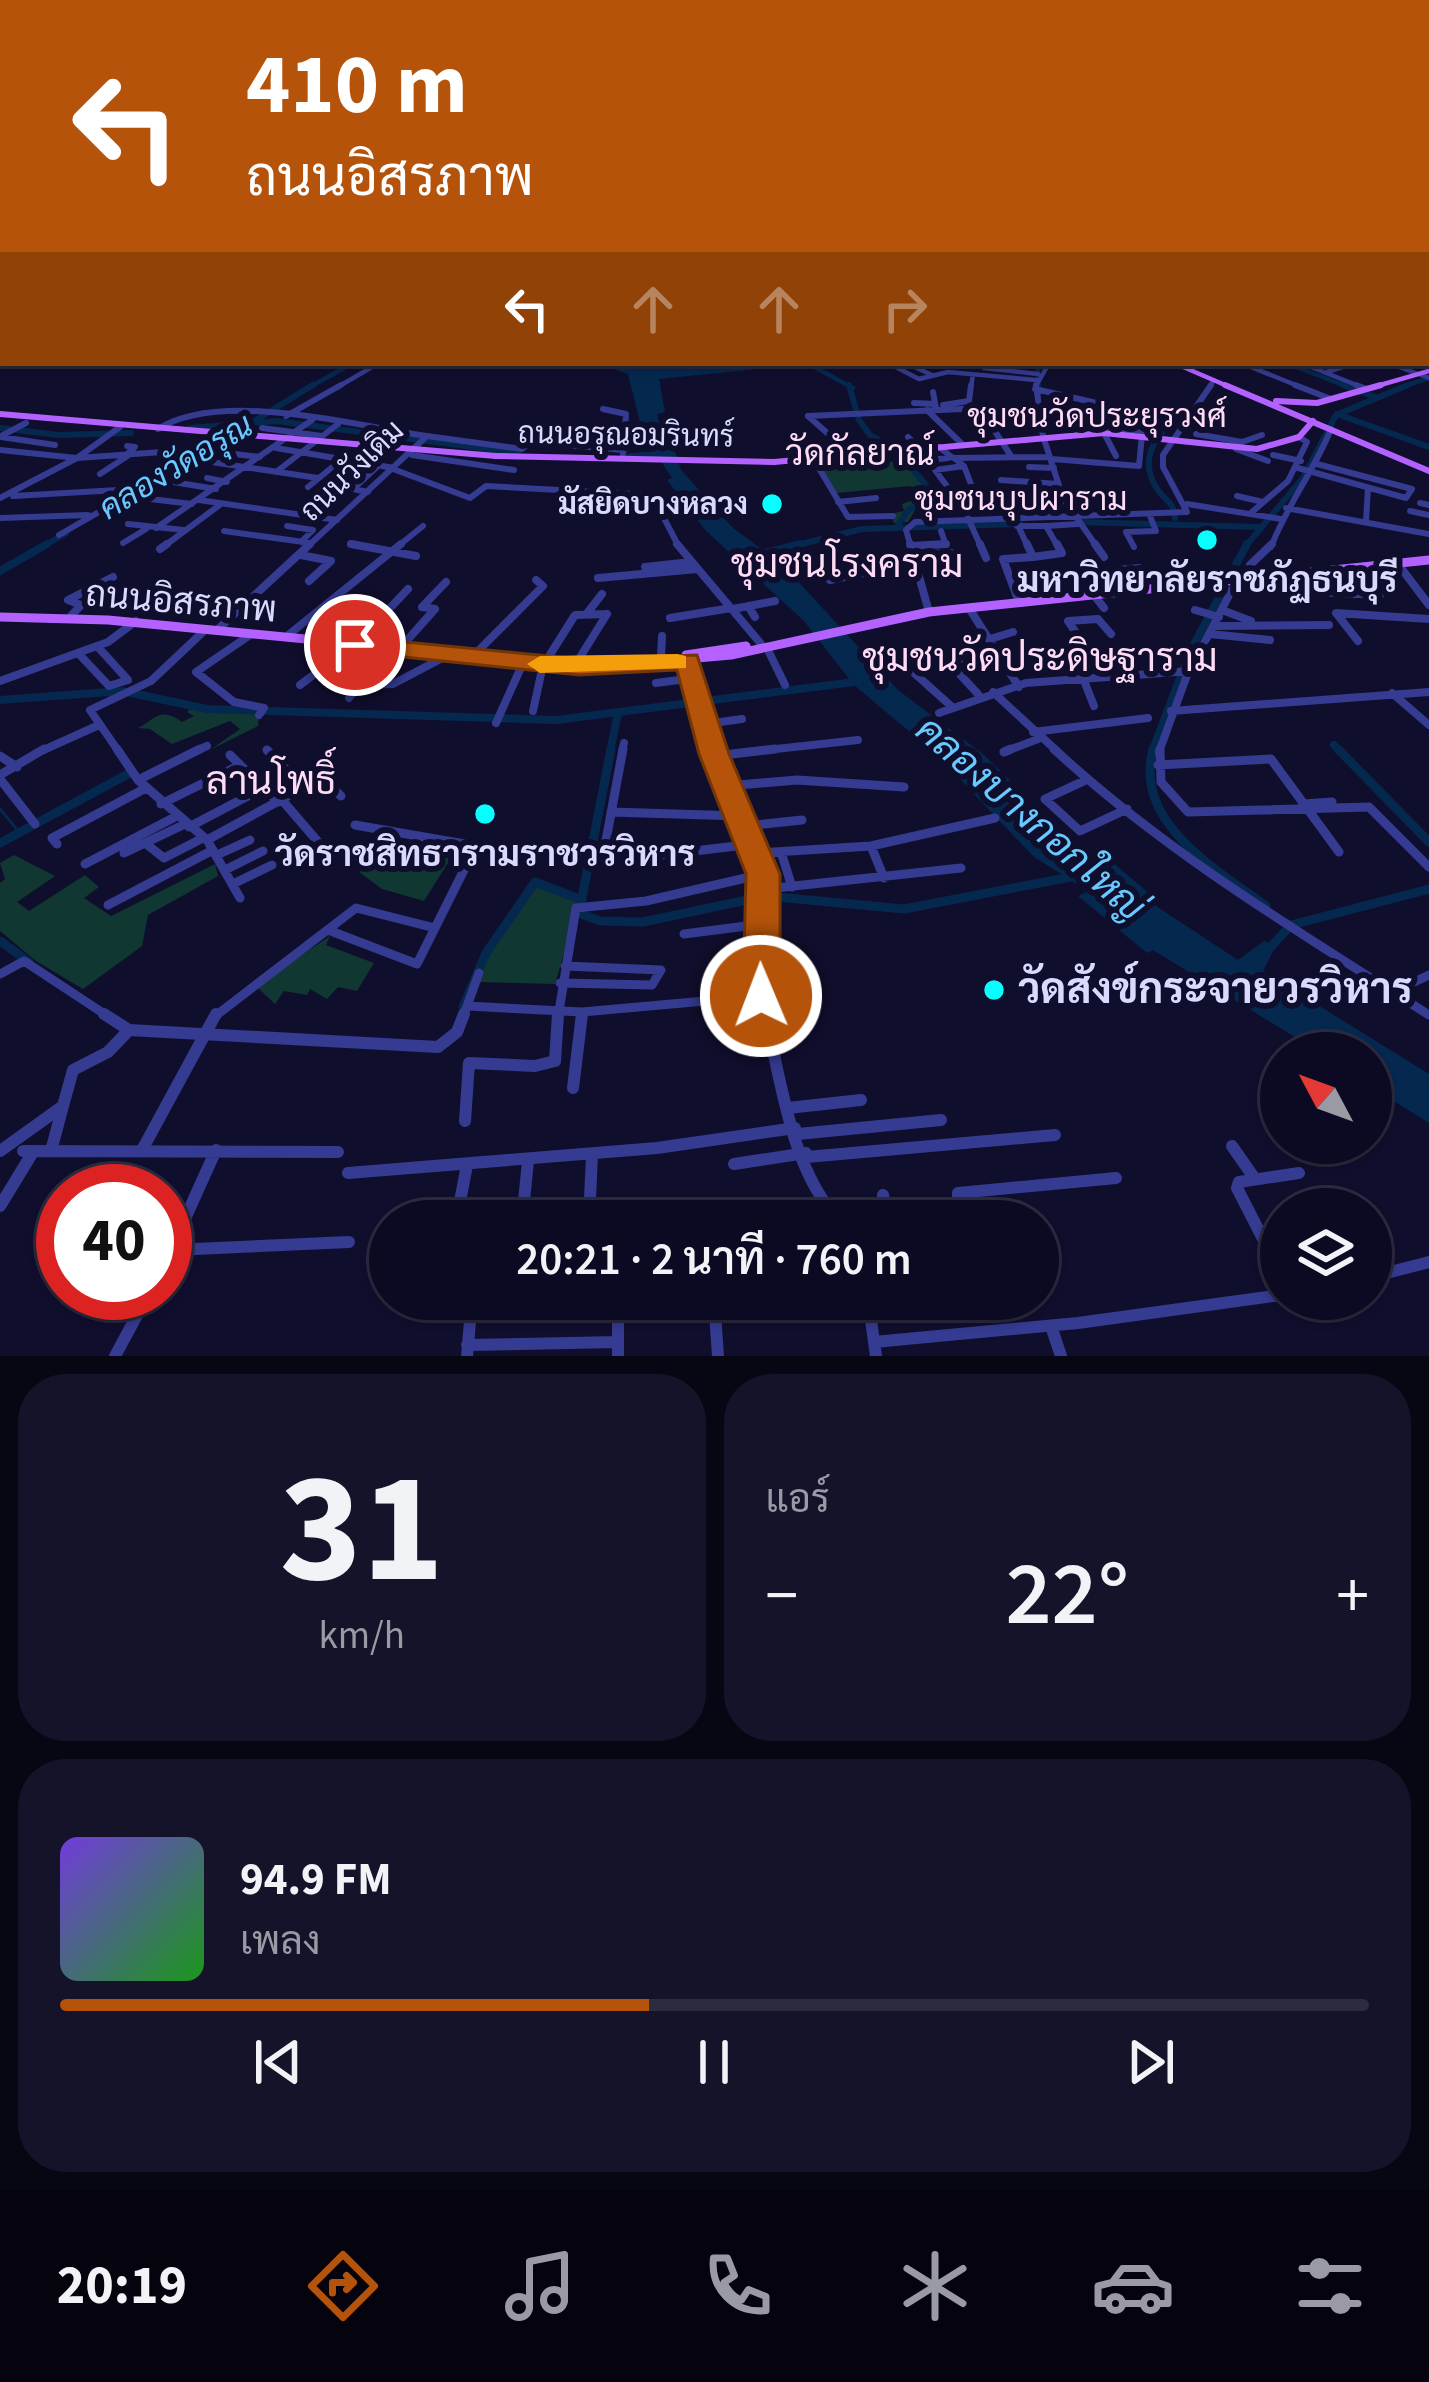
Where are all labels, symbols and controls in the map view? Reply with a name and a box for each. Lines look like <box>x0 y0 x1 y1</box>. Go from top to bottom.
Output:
text: 410 m <box>246 26 468 146</box>
icon: left <box>48 48 204 204</box>
text: ถนนอิสรภาพ <box>246 140 534 217</box>
icon: left <box>494 276 560 342</box>
icon: ahead <box>620 276 686 342</box>
icon: ahead <box>746 276 812 342</box>
icon: right <box>872 276 938 342</box>
district label: ชุมชนวัดประยุรวงศ์ <box>967 393 1227 440</box>
water label: คลองวัดอรุณ <box>90 402 262 532</box>
street label: ถนนวังเดิม <box>290 410 414 532</box>
street label: ถนนอรุณอมรินทร์ <box>517 412 735 458</box>
district label: วัดกัลยาณ์ <box>785 428 935 479</box>
district label: ชุมชนบุปผาราม <box>915 476 1127 523</box>
place label: มัสยิดบางหลวง <box>558 483 748 526</box>
marker: มัสยิดบางหลวง <box>759 491 785 517</box>
marker: มหาวิทยาลัยราชภัฏธนบุรี <box>1194 527 1220 553</box>
district label: ชุมชนโรงคราม <box>731 537 963 593</box>
place label: มหาวิทยาลัยราชภัฏธนบุรี <box>1017 555 1397 606</box>
street label: ถนนอิสรภาพ <box>83 568 279 636</box>
pin <box>304 594 406 696</box>
icon: arrive <box>322 612 388 678</box>
district label: ชุมชนวัดประดิษฐาราม <box>862 631 1218 687</box>
water label: คลองบางกอกใหญ่ <box>903 703 1159 936</box>
district label: ลานโพธิ์ <box>206 747 336 810</box>
marker: วัดราชสิทธารามราชวรวิหาร <box>472 801 498 827</box>
place label: วัดราชสิทธารามราชวรวิหาร <box>274 829 696 880</box>
position arrow <box>698 933 824 1059</box>
place label: วัดสังข์กระจายวรวิหาร <box>1018 960 1413 1020</box>
marker: วัดสังข์กระจายวรวิหาร <box>981 977 1007 1003</box>
north arrow <box>1260 1032 1392 1164</box>
map controls <box>1260 1032 1392 1320</box>
speed limit sign: 40 <box>36 1164 192 1320</box>
button: layers <box>1260 1188 1392 1320</box>
text: 20:21 · 2 นาที · 760 m <box>516 1228 912 1292</box>
text: 31 <box>279 1419 444 1641</box>
text: แอร์ <box>766 1472 830 1528</box>
text: 22° <box>1005 1531 1129 1659</box>
text: − <box>766 1549 798 1643</box>
text: + <box>1336 1549 1369 1643</box>
text: km/h <box>318 1608 405 1664</box>
text: 94.9 FM <box>240 1848 392 1912</box>
text: เพลง <box>240 1914 321 1970</box>
icon: previous <box>245 2029 311 2095</box>
icon: pause <box>681 2029 747 2095</box>
icon: next <box>1118 2029 1184 2095</box>
icon: directions <box>301 2244 385 2328</box>
icon: music <box>498 2244 582 2328</box>
icon: phone <box>696 2244 780 2328</box>
icon: climate <box>893 2244 977 2328</box>
icon: car <box>1091 2244 1175 2328</box>
icon: filters <box>1288 2244 1372 2328</box>
text: 20:19 <box>57 2248 187 2325</box>

